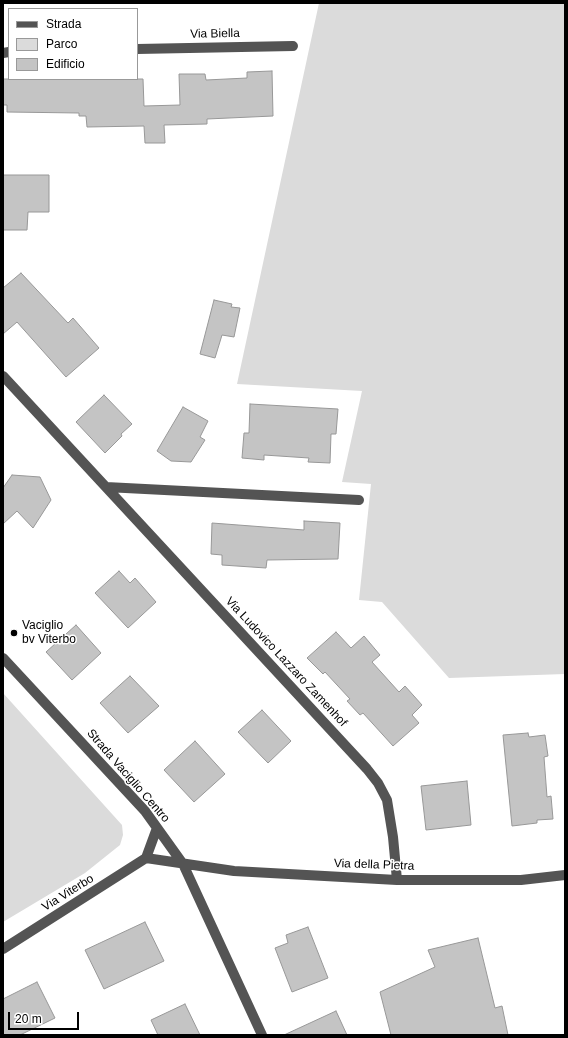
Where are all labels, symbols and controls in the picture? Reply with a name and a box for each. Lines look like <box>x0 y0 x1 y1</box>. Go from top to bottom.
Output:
legend <box>8 8 138 80</box>
text: Strada <box>46 17 81 31</box>
street label: Via Biella <box>190 26 240 42</box>
text: Parco <box>46 37 77 51</box>
text: Edificio <box>46 57 85 71</box>
street label: Via Ludovico Lazzaro Zamenhof <box>222 594 350 730</box>
place label: Vaciglio bv Viterbo <box>22 619 76 647</box>
marker: Vaciglio bv Viterbo <box>9 628 19 638</box>
street label: Strada Vaciglio Centro <box>83 726 173 826</box>
street label: Via della Pietra <box>334 856 414 874</box>
street label: Via Viterbo <box>39 871 97 915</box>
scale bar <box>10 1004 81 1030</box>
text: 20 m <box>15 1012 42 1026</box>

